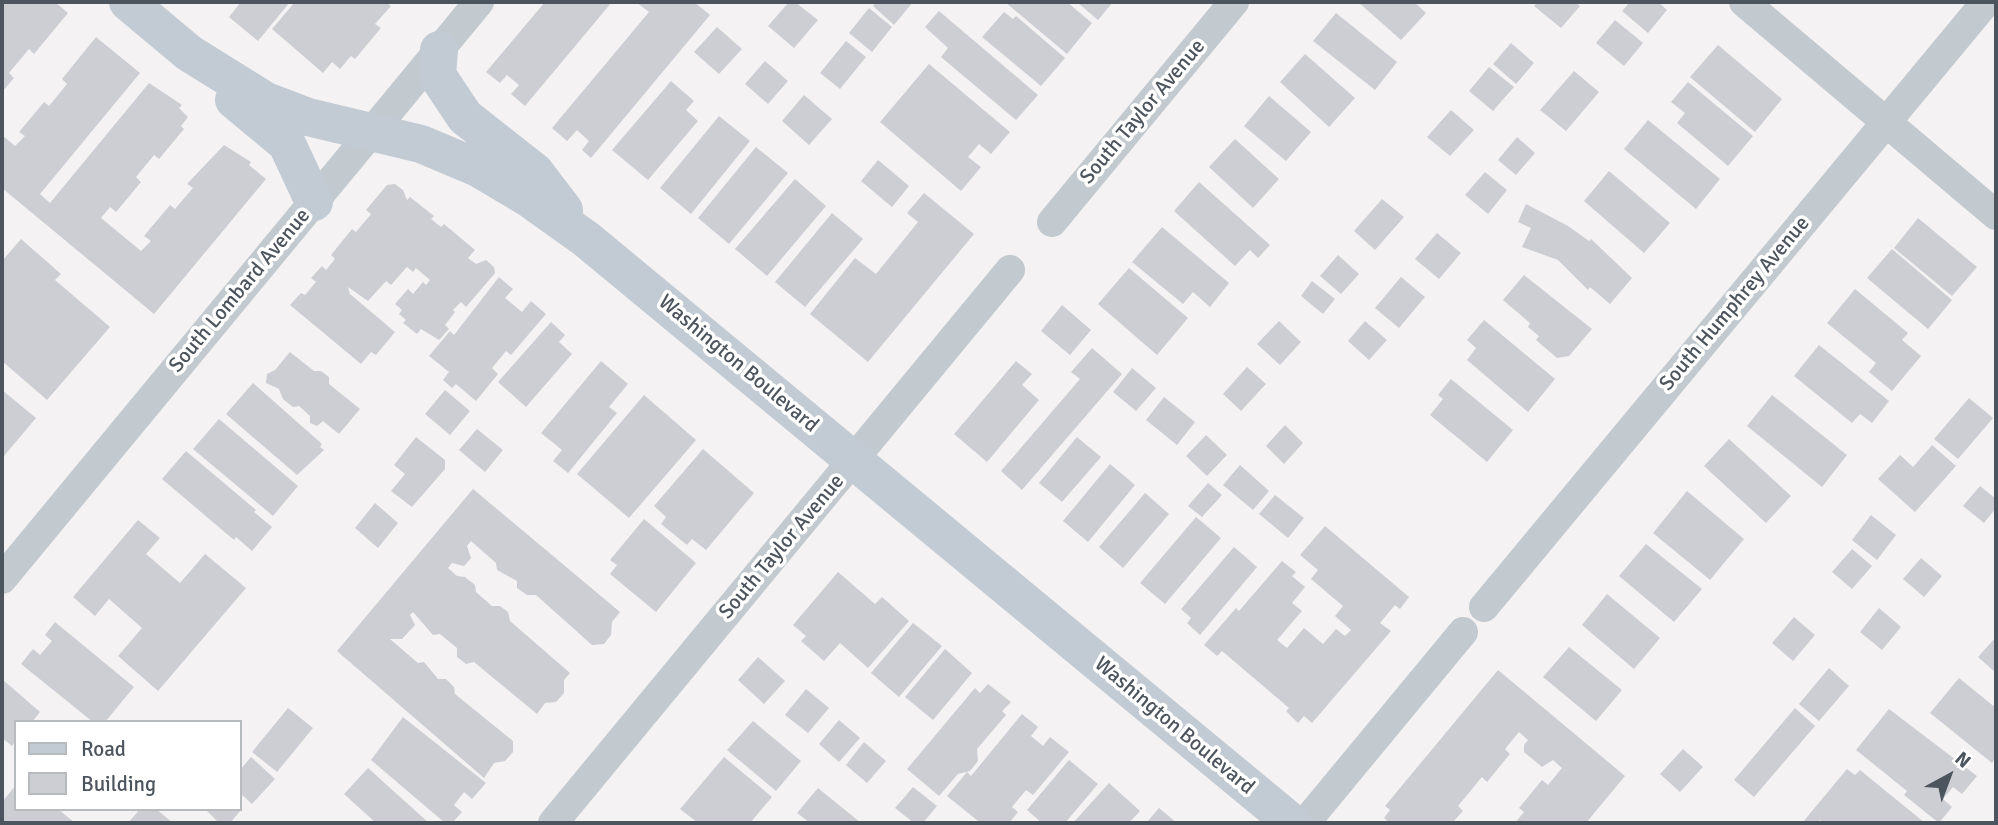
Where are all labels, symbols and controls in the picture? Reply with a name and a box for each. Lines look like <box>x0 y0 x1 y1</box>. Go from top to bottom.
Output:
street label: South Taylor Avenue <box>1075 34 1211 190</box>
street label: South Lombard Avenue <box>164 204 316 378</box>
street label: South Humphrey Avenue <box>1655 212 1815 396</box>
street label: Washington Boulevard <box>653 290 823 438</box>
street label: South Taylor Avenue <box>714 469 850 625</box>
street label: Washington Boulevard <box>1089 652 1259 800</box>
legend <box>14 720 242 811</box>
text: Road <box>81 736 126 762</box>
north arrow <box>1914 741 1984 811</box>
text: N <box>1950 747 1976 774</box>
text: Building <box>81 771 156 797</box>

